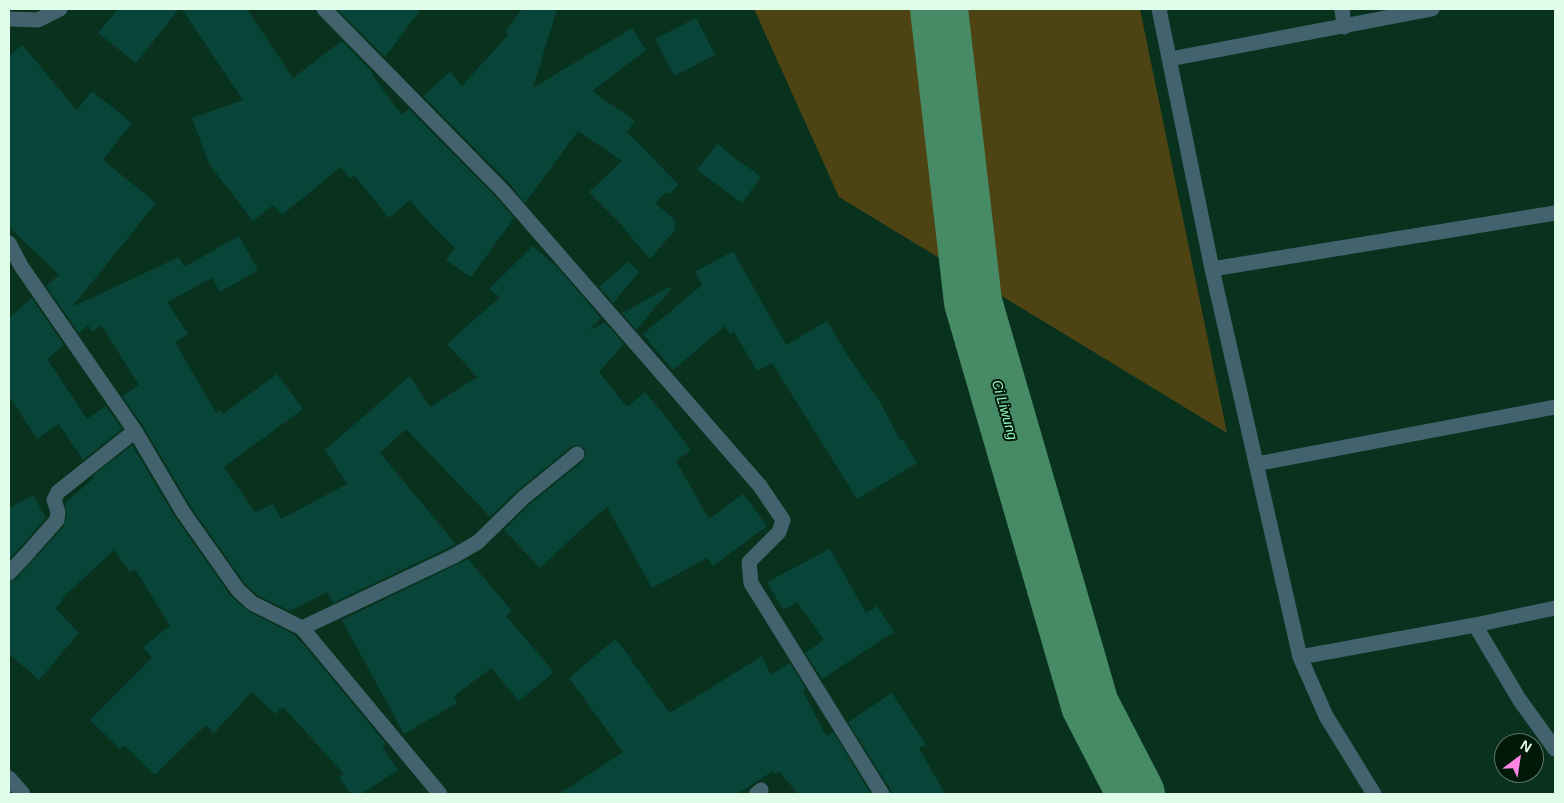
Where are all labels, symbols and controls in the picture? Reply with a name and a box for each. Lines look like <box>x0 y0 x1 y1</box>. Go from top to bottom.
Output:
water label: Ci Liwung <box>987 378 1021 442</box>
north arrow <box>1494 733 1544 783</box>
text: N <box>1518 737 1535 755</box>

